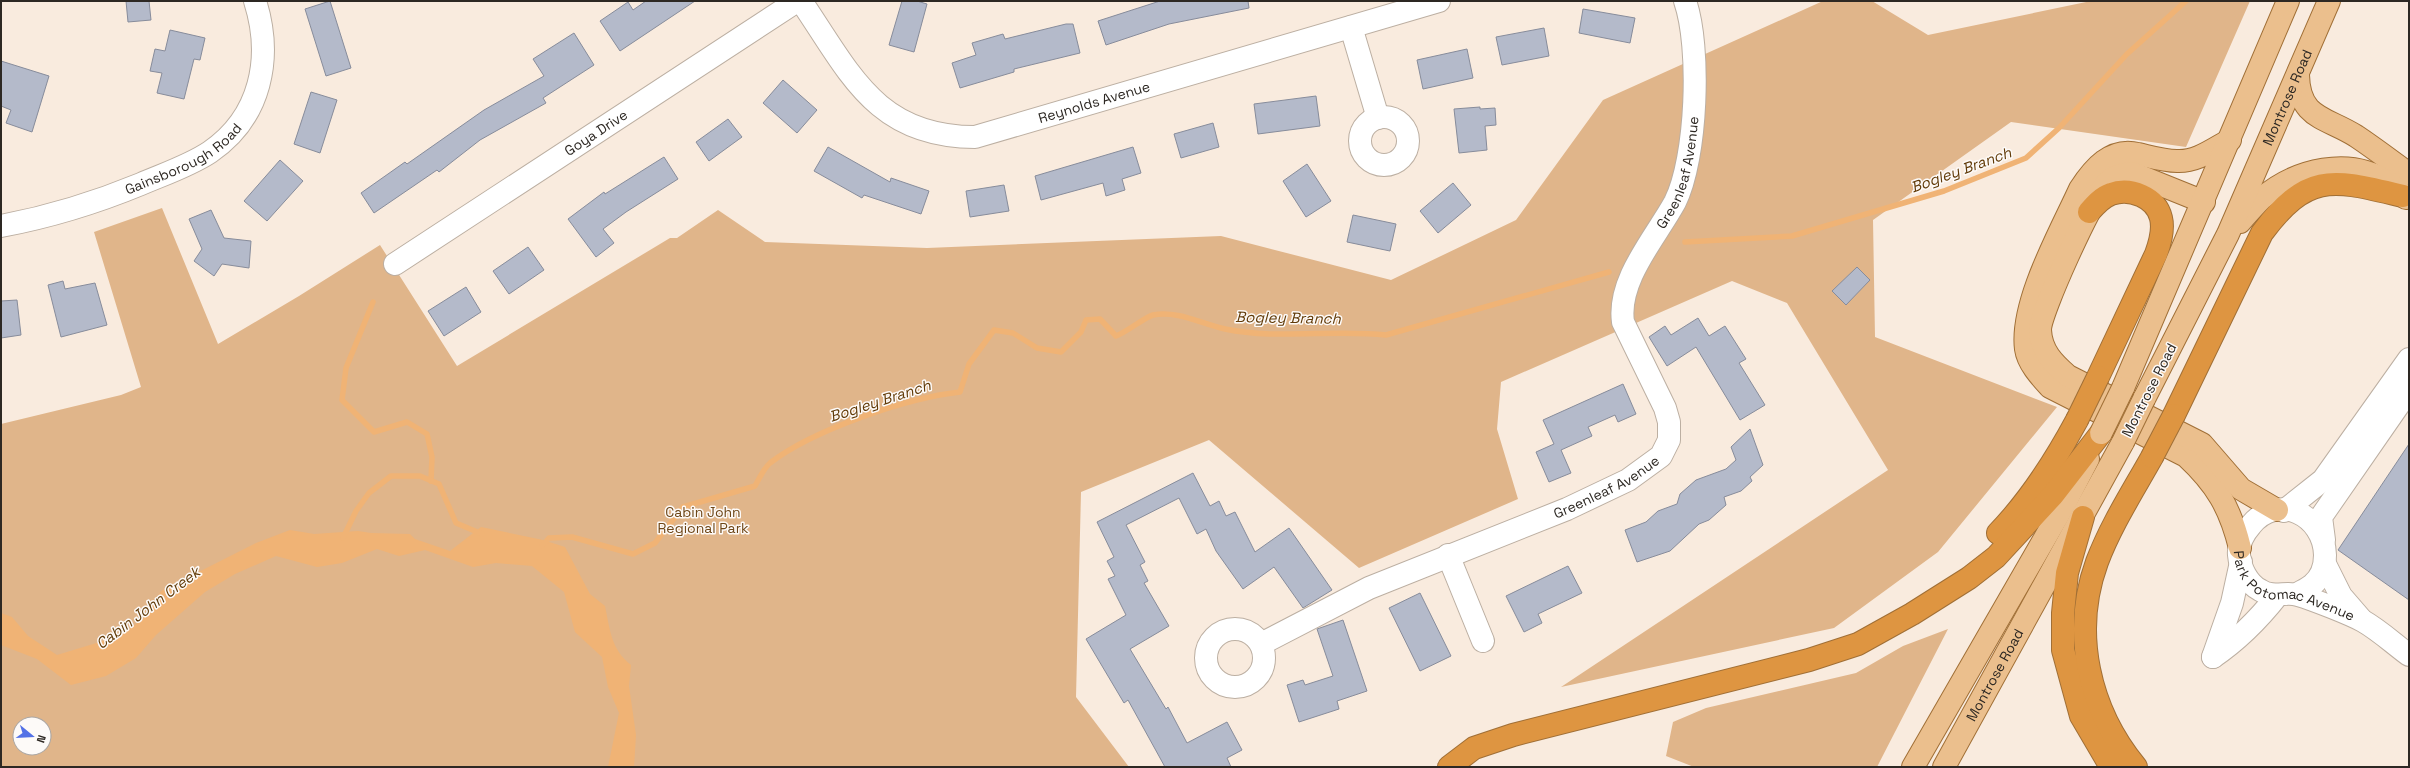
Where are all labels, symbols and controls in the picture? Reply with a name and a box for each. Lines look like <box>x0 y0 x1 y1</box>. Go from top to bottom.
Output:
street label: Montrose Road <box>2258 47 2316 148</box>
street label: Reynolds Avenue <box>1036 77 1152 127</box>
street label: Goya Drive <box>561 105 631 160</box>
street label: Greenleaf Avenue <box>1652 115 1702 232</box>
street label: Gainsborough Road <box>122 119 246 199</box>
water label: Bogley Branch <box>1908 142 2014 197</box>
water label: Bogley Branch <box>1235 307 1342 328</box>
street label: Montrose Road <box>2118 340 2180 440</box>
water label: Bogley Branch <box>827 375 934 426</box>
street label: Greenleaf Avenue <box>1551 451 1663 522</box>
park label: Cabin John Regional Park <box>658 503 749 537</box>
street label: Park Potomac Avenue <box>2230 550 2357 625</box>
water label: Cabin John Creek <box>92 561 205 653</box>
street label: Montrose Road <box>1962 626 2027 724</box>
north arrow <box>12 716 52 756</box>
text: N <box>34 733 49 745</box>

